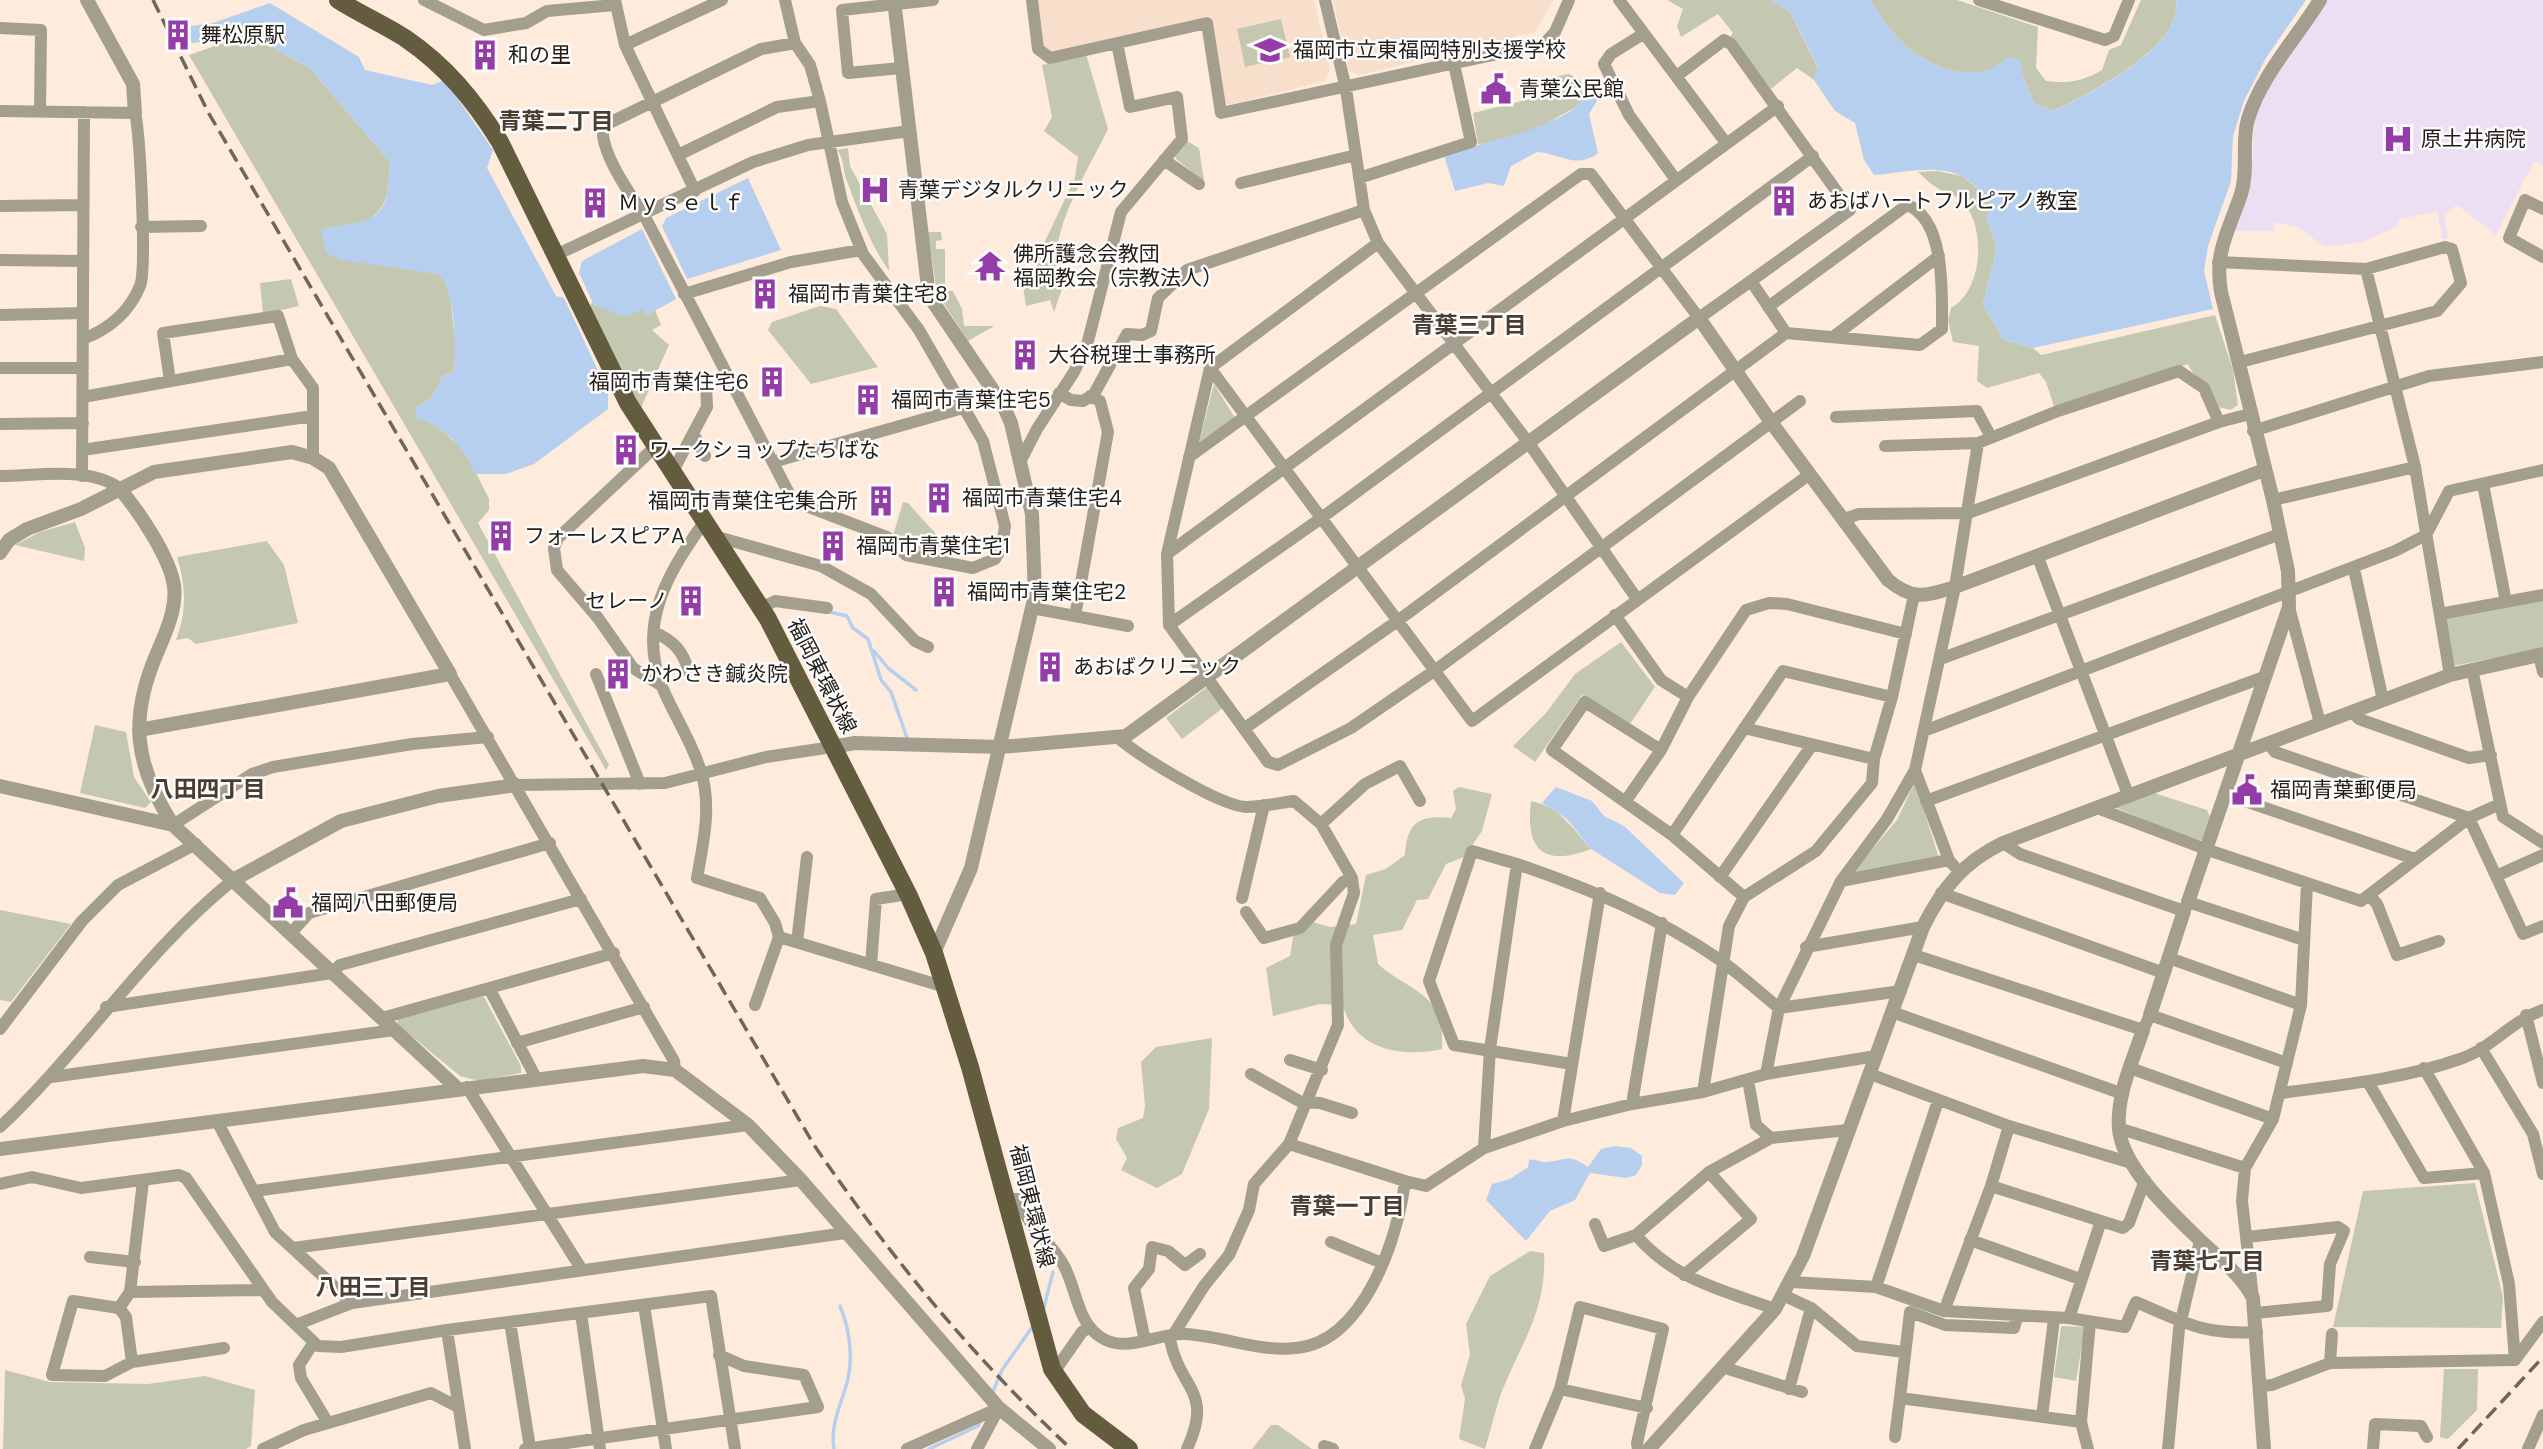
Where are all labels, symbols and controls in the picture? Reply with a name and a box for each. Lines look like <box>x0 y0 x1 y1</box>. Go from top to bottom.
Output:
building icon: 舞松原駅 <box>161 18 195 52</box>
place label: 舞松原駅 <box>201 21 285 49</box>
school or university icon: 福岡市立東福岡特別支援学校 <box>1253 33 1287 67</box>
place label: 福岡市立東福岡特別支援学校 <box>1293 36 1566 64</box>
building icon: 和の里 <box>468 38 502 72</box>
place label: 和の里 <box>508 41 571 69</box>
public building icon: 青葉公民館 <box>1479 72 1513 106</box>
place label: 青葉公民館 <box>1519 75 1624 103</box>
district label: 青葉二丁目 <box>499 106 614 136</box>
hospital icon: 原土井病院 <box>2381 122 2415 156</box>
place label: 原土井病院 <box>2421 125 2526 153</box>
hospital icon: 青葉デジタルクリニック <box>858 173 892 207</box>
place label: 青葉デジタルクリニック <box>898 176 1129 204</box>
building icon: あおばハートフルピアノ教室 <box>1767 184 1801 218</box>
building icon: Ｍｙｓｅｌｆ <box>578 186 612 220</box>
place label: あおばハートフルピアノ教室 <box>1807 187 2078 215</box>
place label: Ｍｙｓｅｌｆ <box>618 189 744 217</box>
place label: 佛所護念会教団 福岡教会（宗教法人） <box>1013 240 1223 292</box>
temple icon: 佛所護念会教団 福岡教会（宗教法人） <box>973 249 1007 283</box>
building icon: 福岡市青葉住宅8 <box>748 277 782 311</box>
place label: 福岡市青葉住宅8 <box>788 280 948 308</box>
district label: 青葉三丁目 <box>1412 310 1527 340</box>
building icon: 大谷税理士事務所 <box>1008 338 1042 372</box>
place label: 大谷税理士事務所 <box>1048 341 1216 369</box>
building icon: 福岡市青葉住宅6 <box>755 365 789 399</box>
place label: 福岡市青葉住宅6 <box>589 368 749 396</box>
building icon: 福岡市青葉住宅5 <box>851 383 885 417</box>
place label: 福岡市青葉住宅5 <box>891 386 1051 414</box>
building icon: ワークショップたちばな <box>609 433 643 467</box>
place label: ワークショップたちばな <box>649 436 880 464</box>
building icon: 福岡市青葉住宅4 <box>922 481 956 515</box>
building icon: 福岡市青葉住宅集合所 <box>864 484 898 518</box>
place label: 福岡市青葉住宅4 <box>962 484 1122 512</box>
place label: 福岡市青葉住宅集合所 <box>648 487 858 515</box>
building icon: フォーレスピアA <box>484 519 518 553</box>
place label: フォーレスピアA <box>524 522 685 550</box>
building icon: 福岡市青葉住宅1 <box>816 529 850 563</box>
place label: 福岡市青葉住宅1 <box>856 532 1010 560</box>
building icon: 福岡市青葉住宅2 <box>927 575 961 609</box>
place label: 福岡市青葉住宅2 <box>967 578 1126 606</box>
building icon: セレーノ <box>674 584 708 618</box>
place label: セレーノ <box>585 587 668 615</box>
street label: 福岡東環状線 <box>781 614 863 738</box>
building icon: あおばクリニック <box>1033 650 1067 684</box>
place label: あおばクリニック <box>1073 653 1241 681</box>
building icon: かわさき鍼炎院 <box>601 657 635 691</box>
place label: かわさき鍼炎院 <box>641 660 788 688</box>
public building icon: 福岡青葉郵便局 <box>2230 773 2264 807</box>
district label: 八田四丁目 <box>151 774 266 804</box>
place label: 福岡青葉郵便局 <box>2270 776 2417 804</box>
public building icon: 福岡八田郵便局 <box>271 886 305 920</box>
place label: 福岡八田郵便局 <box>311 889 458 917</box>
street label: 福岡東環状線 <box>1003 1141 1061 1271</box>
district label: 青葉一丁目 <box>1290 1191 1405 1221</box>
district label: 青葉七丁目 <box>2150 1246 2265 1276</box>
district label: 八田三丁目 <box>316 1272 431 1302</box>

